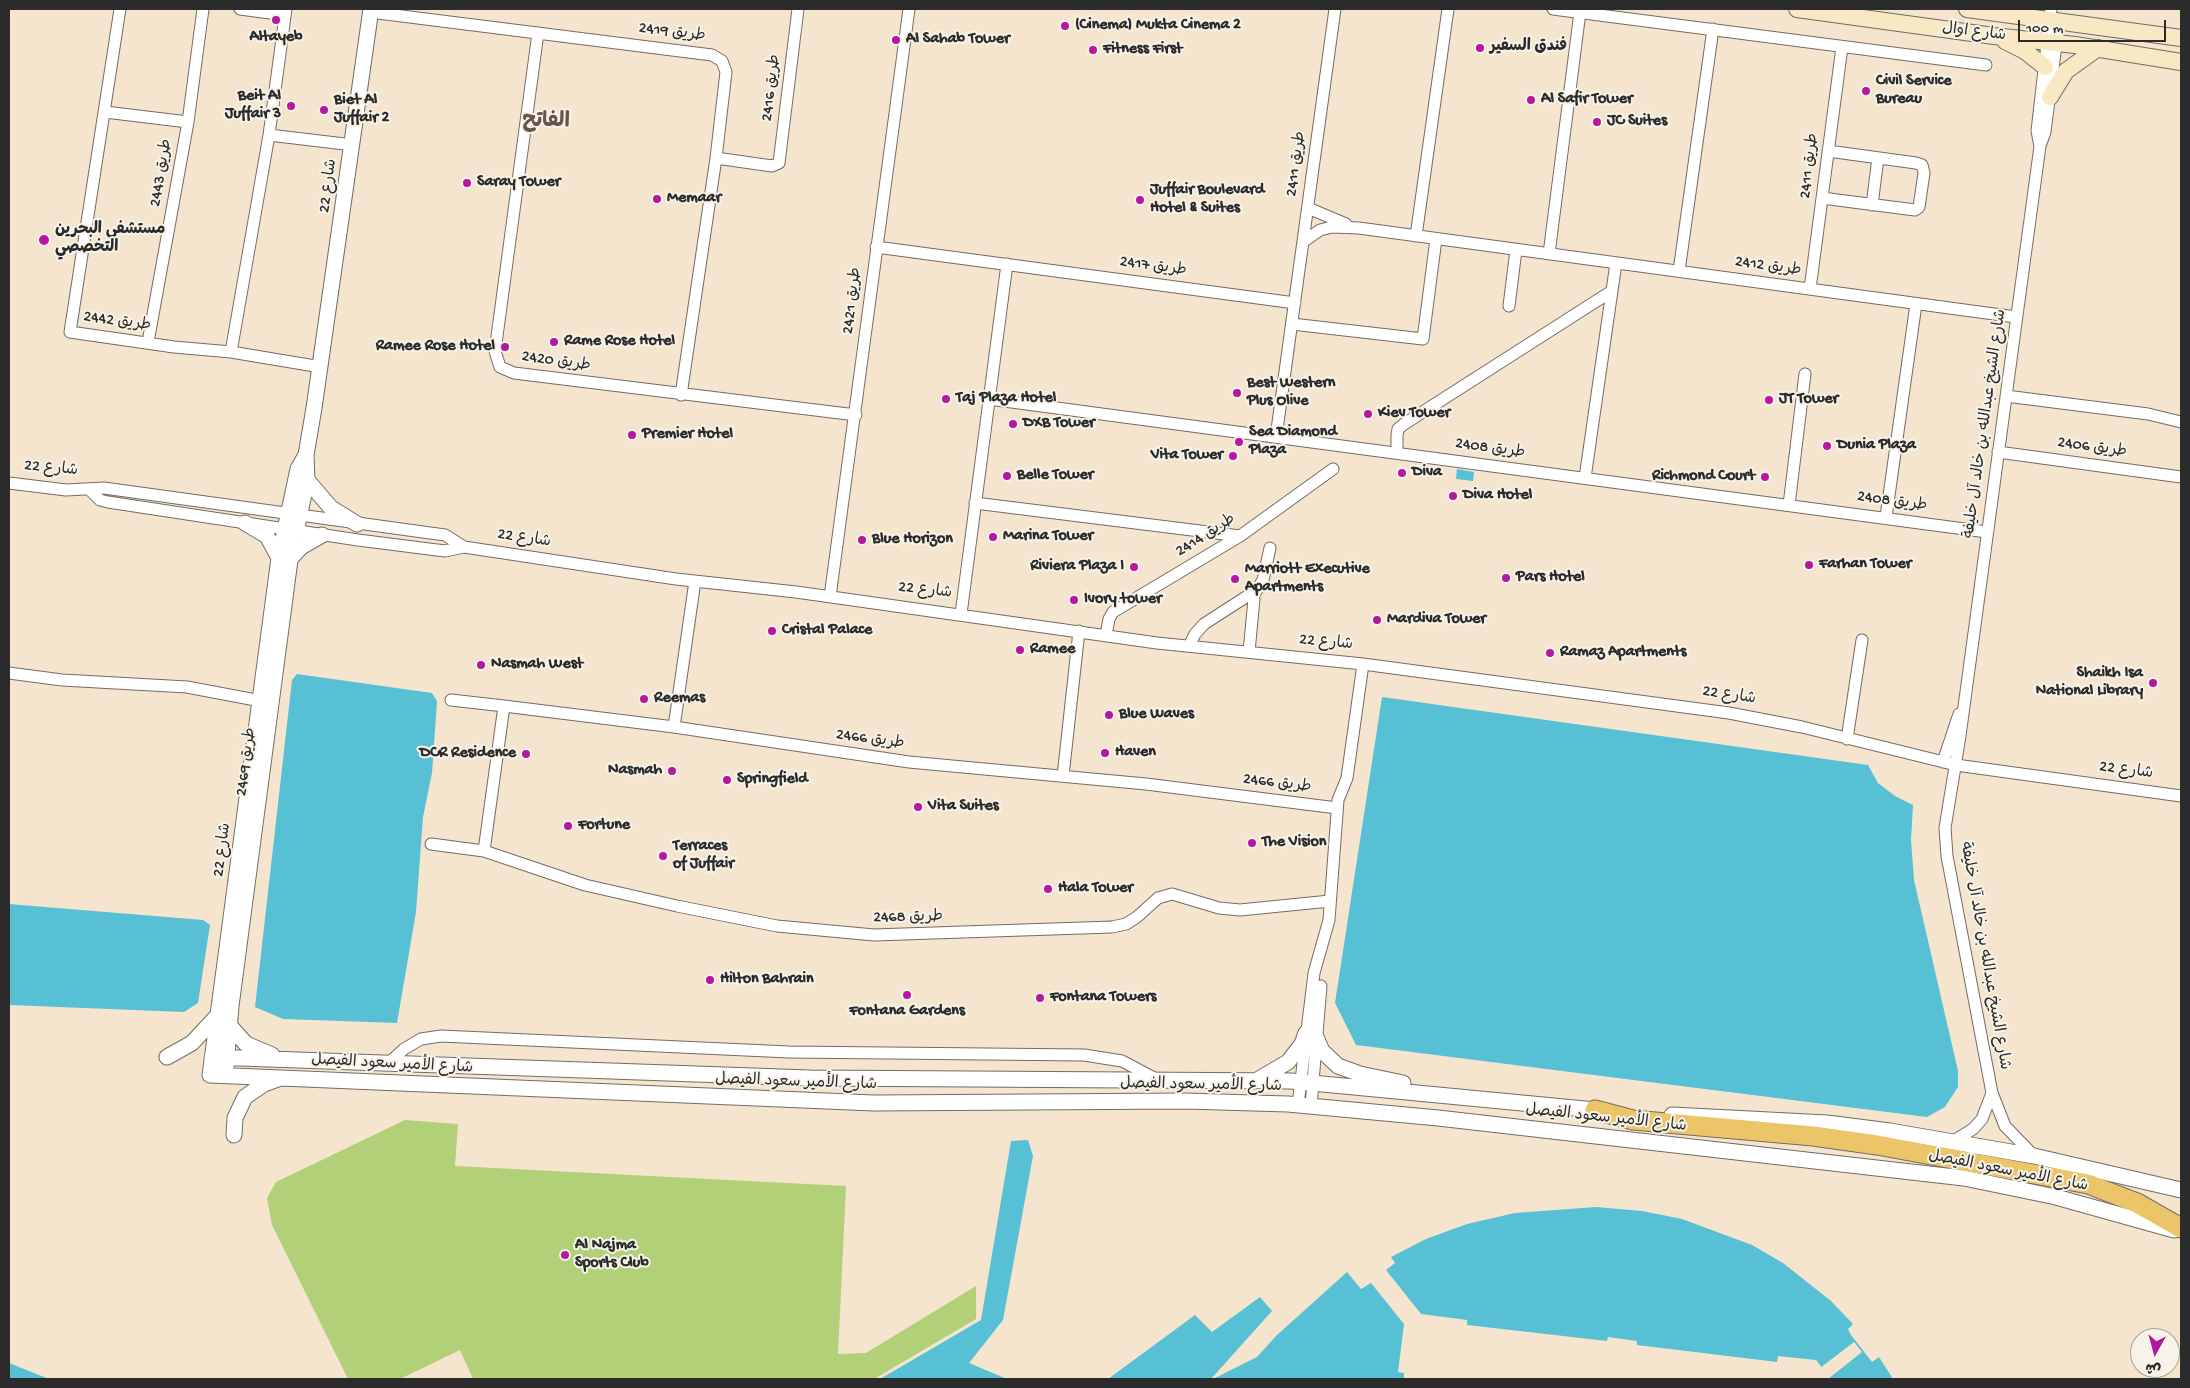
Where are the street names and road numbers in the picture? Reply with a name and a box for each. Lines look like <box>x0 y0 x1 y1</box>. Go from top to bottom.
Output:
street label: طريق 2419 <box>637 19 707 47</box>
street label: شارع اوال <box>1941 20 2007 46</box>
street label: طريق 2416 <box>758 53 786 123</box>
street label: طريق 2411 <box>1283 130 1311 198</box>
street label: طريق 2411 <box>1796 132 1824 200</box>
street label: طريق 2443 <box>147 138 177 208</box>
street label: شارع 22 <box>316 158 342 214</box>
street label: طريق 2417 <box>1118 253 1188 281</box>
street label: طريق 2412 <box>1733 253 1803 281</box>
street label: طريق 2421 <box>839 267 867 335</box>
street label: طريق 2442 <box>82 308 152 336</box>
street label: شارع الشيخ عبدالله بن خالد آل خليفة <box>1960 308 2012 540</box>
street label: طريق 2420 <box>520 348 592 376</box>
street label: طريق 2406 <box>2056 434 2128 462</box>
street label: طريق 2408 <box>1454 435 1526 463</box>
street label: شارع 22 <box>23 457 79 481</box>
street label: طريق 2408 <box>1856 488 1928 516</box>
street label: طريق 2414 <box>1173 510 1239 562</box>
street label: شارع 22 <box>496 525 552 553</box>
street label: شارع 22 <box>897 578 953 604</box>
street label: شارع 22 <box>1298 631 1354 655</box>
street label: شارع 22 <box>1701 682 1757 710</box>
street label: طريق 2466 <box>834 726 906 754</box>
street label: طريق 2469 <box>233 727 261 797</box>
street label: شارع 22 <box>2098 758 2154 784</box>
street label: طريق 2466 <box>1242 770 1312 798</box>
street label: شارع 22 <box>210 822 236 878</box>
street label: شارع الشيخ عبدالله بن خالد آل خليفة <box>1954 840 2014 1072</box>
street label: طريق 2468 <box>873 908 943 928</box>
street label: شارع الأمير سعود الفيصل <box>311 1051 473 1079</box>
street label: شارع الأمير سعود الفيصل <box>715 1071 877 1095</box>
street label: شارع الأمير سعود الفيصل <box>1120 1075 1282 1097</box>
street label: شارع الأمير سعود الفيصل <box>1524 1101 1688 1137</box>
street label: شارع الأمير سعود الفيصل <box>1927 1147 2089 1197</box>

